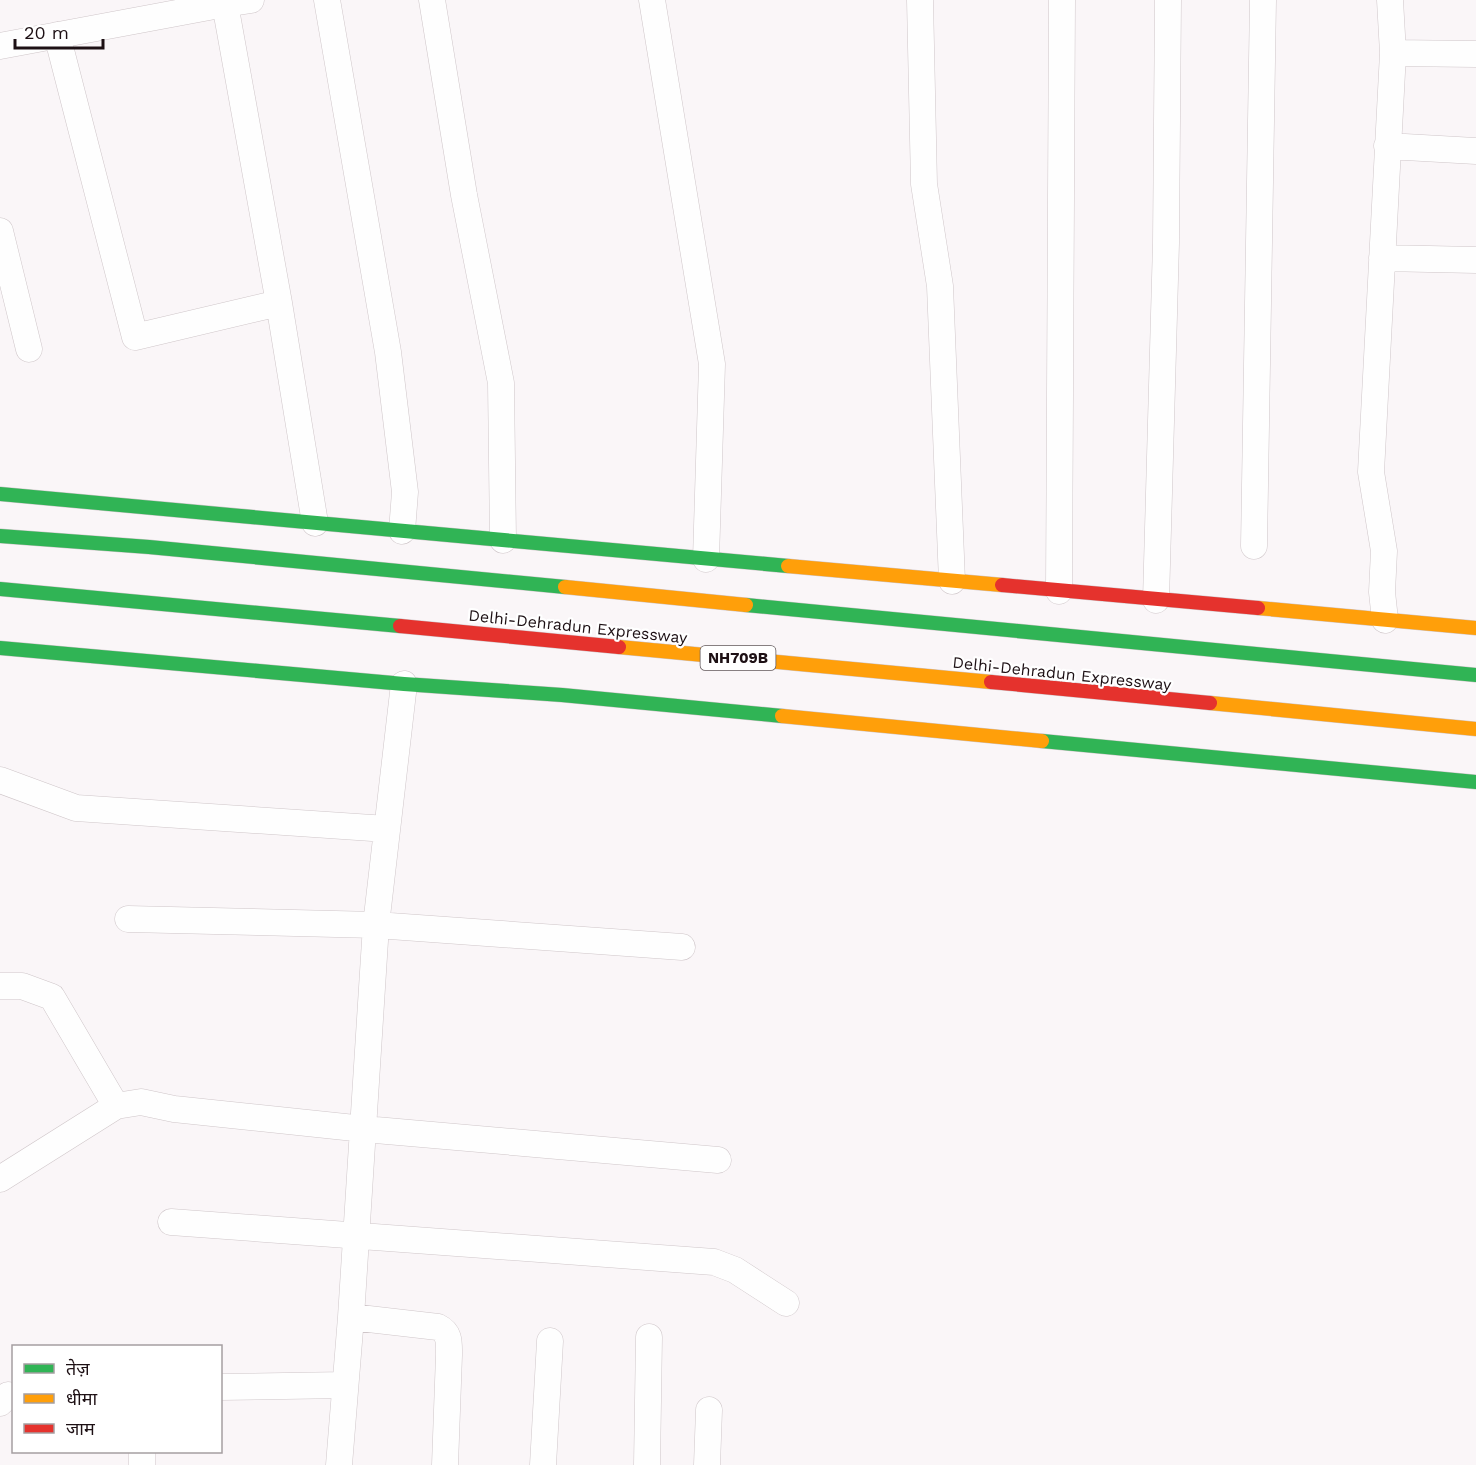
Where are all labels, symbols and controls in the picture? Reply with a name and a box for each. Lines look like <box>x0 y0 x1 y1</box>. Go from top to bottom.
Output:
scale bar <box>15 12 104 50</box>
text: 20 m <box>24 22 69 43</box>
street label: Delhi-Dehradun Expressway <box>468 606 689 648</box>
road number: NH709B <box>700 646 776 670</box>
street label: Delhi-Dehradun Expressway <box>952 653 1173 695</box>
legend <box>12 1345 222 1453</box>
text: तेज़ <box>66 1358 90 1379</box>
text: धीमा <box>66 1388 97 1409</box>
text: जाम <box>66 1418 96 1439</box>

